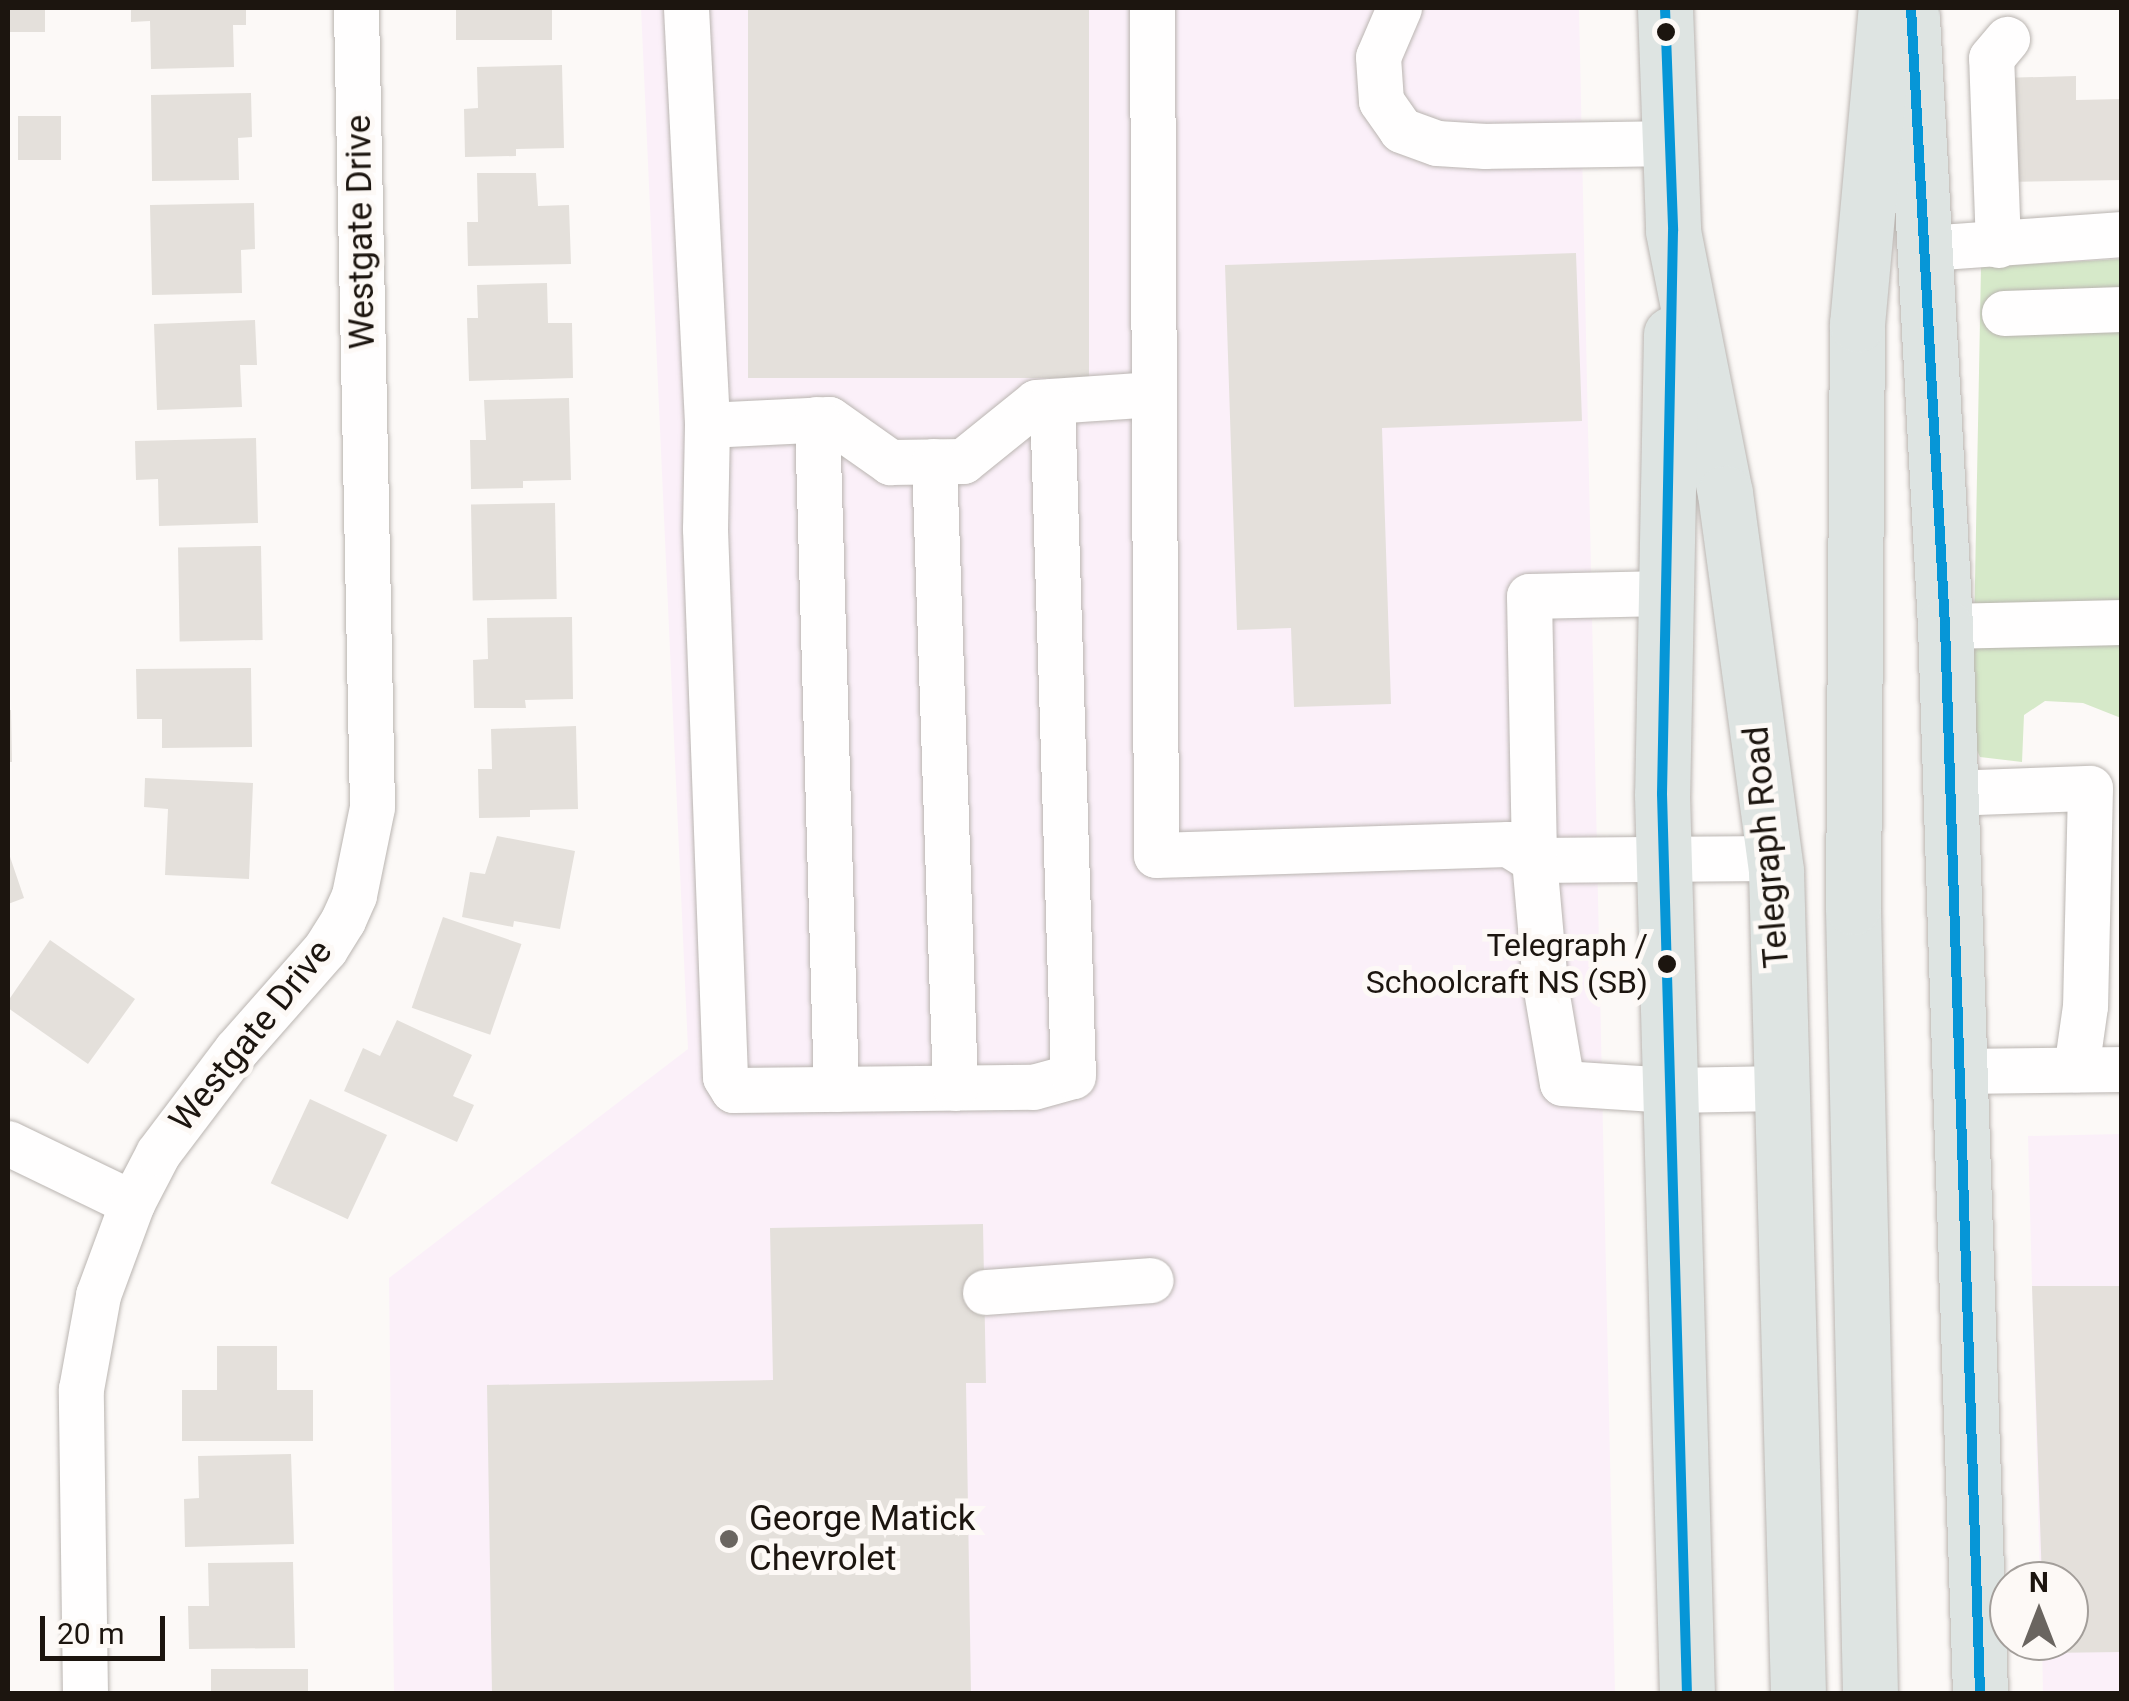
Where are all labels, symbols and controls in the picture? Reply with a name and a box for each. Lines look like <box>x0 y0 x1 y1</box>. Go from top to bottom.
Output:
unlabelled marker <box>1656 22 1676 42</box>
street label: Westgate Drive <box>338 114 384 350</box>
street label: Telegraph Road <box>1736 724 1798 970</box>
place label: Telegraph / Schoolcraft NS (SB) <box>1366 927 1648 1002</box>
street label: Westgate Drive <box>161 932 341 1140</box>
marker: Telegraph / Schoolcraft NS (SB) <box>1657 954 1677 974</box>
place label: George Matick Chevrolet <box>749 1498 975 1580</box>
marker: George Matick Chevrolet <box>718 1528 740 1550</box>
north arrow <box>1989 1561 2089 1661</box>
text: N <box>2029 1566 2049 1599</box>
scale bar <box>45 1596 170 1658</box>
text: 20 m <box>57 1616 124 1651</box>

